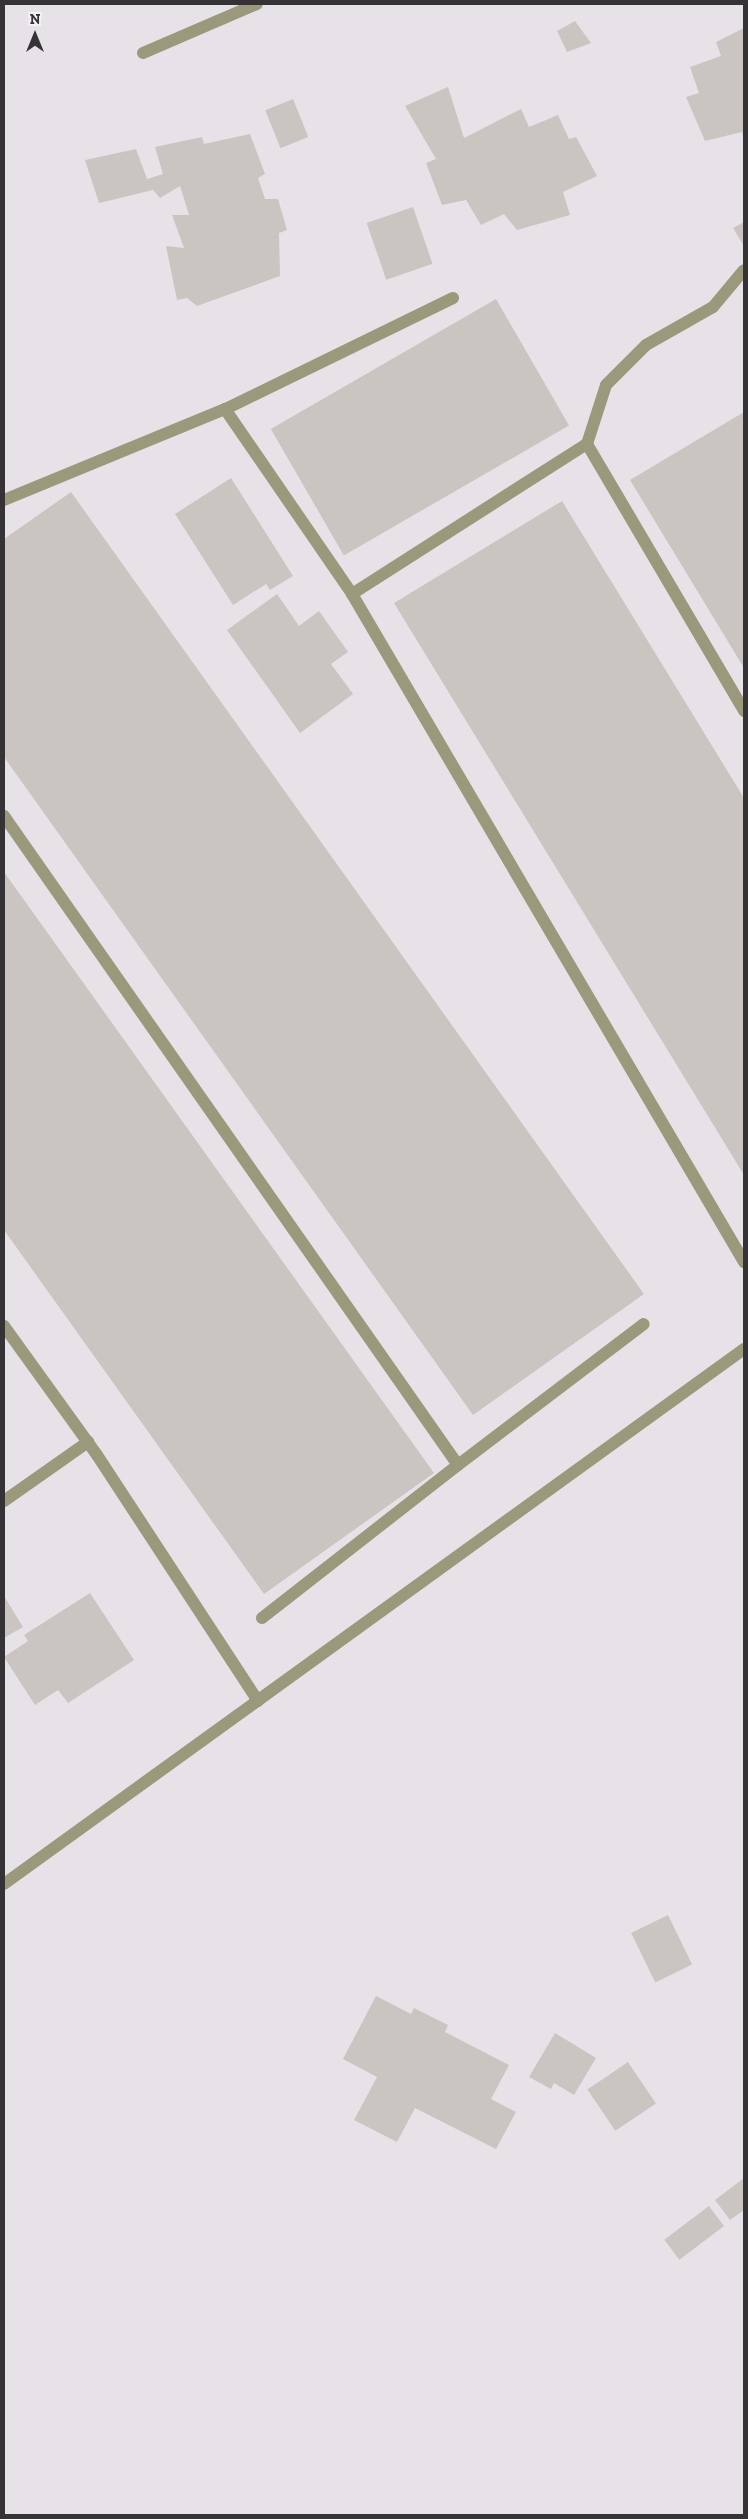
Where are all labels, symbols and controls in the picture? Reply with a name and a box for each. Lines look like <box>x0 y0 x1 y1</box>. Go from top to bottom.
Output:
north arrow <box>10 10 60 60</box>
text: N <box>30 11 40 28</box>

